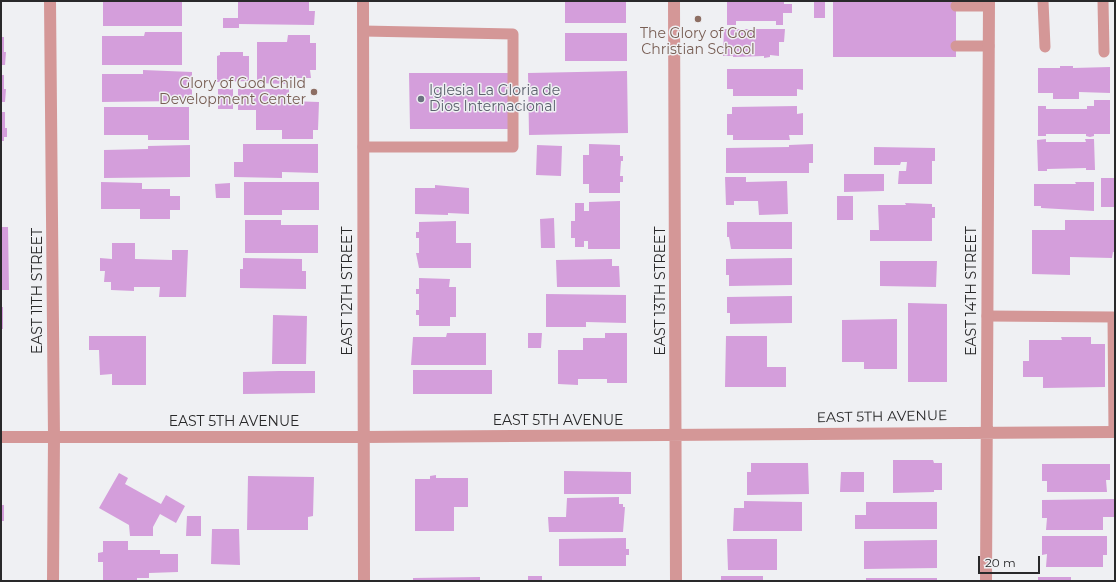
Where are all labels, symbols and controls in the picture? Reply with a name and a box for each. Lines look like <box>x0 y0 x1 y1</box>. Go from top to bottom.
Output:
marker: The Glory of God Christian School <box>693 14 703 24</box>
place label: The Glory of God Christian School <box>640 26 756 58</box>
place label: Glory of God Child Development Center <box>159 76 306 108</box>
place label: Iglesia La Gloria de Dios Internacional <box>429 83 560 116</box>
marker: Glory of God Child Development Center <box>309 87 319 97</box>
marker: Iglesia La Gloria de Dios Internacional <box>416 94 426 104</box>
street label: EAST 14TH STREET <box>964 226 980 356</box>
street label: EAST 12TH STREET <box>340 227 356 355</box>
street label: EAST 13TH STREET <box>653 227 669 355</box>
street label: EAST 11TH STREET <box>30 228 46 354</box>
street label: EAST 5TH AVENUE <box>816 407 948 427</box>
street label: EAST 5TH AVENUE <box>493 413 623 429</box>
street label: EAST 5TH AVENUE <box>169 414 299 430</box>
scale bar <box>980 548 1042 574</box>
text: 20 m <box>985 555 1016 570</box>

